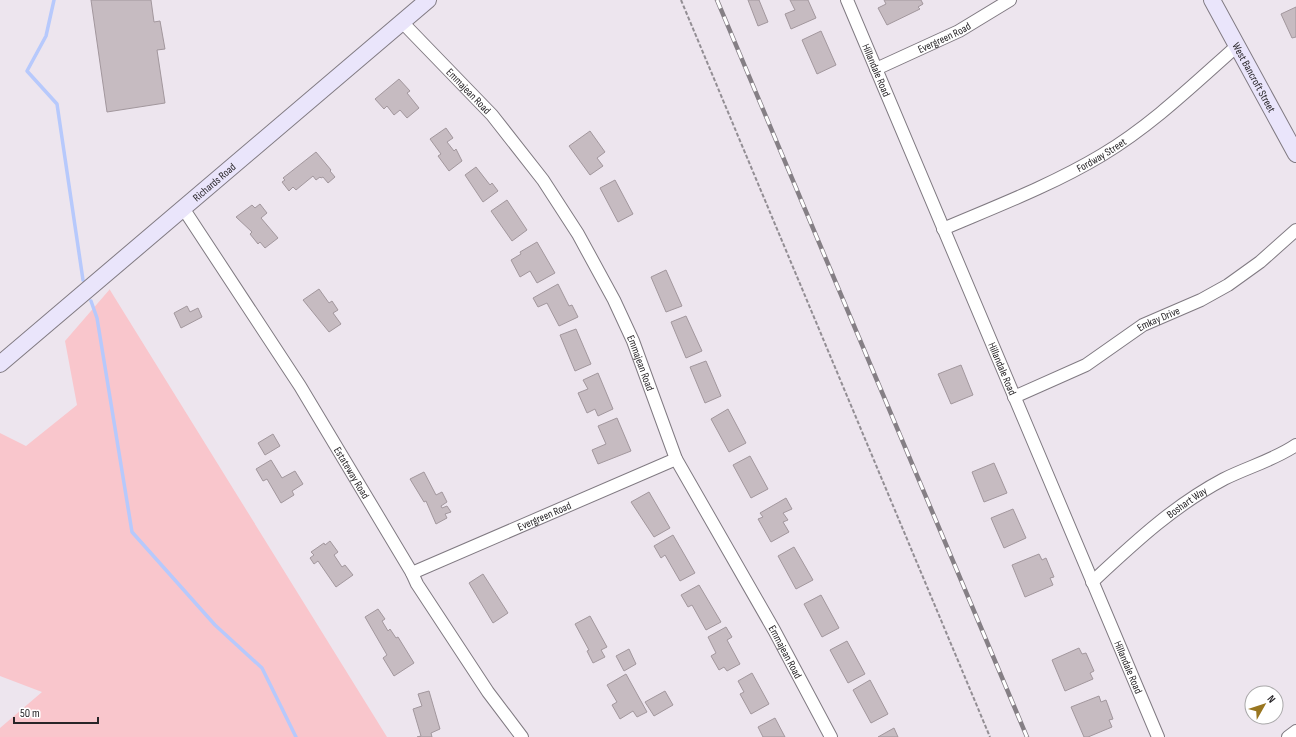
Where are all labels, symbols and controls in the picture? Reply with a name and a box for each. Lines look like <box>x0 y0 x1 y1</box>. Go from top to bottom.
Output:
street label: Evergreen Road <box>916 19 973 56</box>
street label: West Bancroft Street <box>1230 40 1279 115</box>
street label: Hillandale Road <box>860 42 894 99</box>
street label: Emmajean Road <box>444 65 494 117</box>
street label: Fordway Street <box>1074 134 1129 175</box>
street label: Richards Road <box>190 160 238 204</box>
street label: Emkay Drive <box>1134 304 1182 334</box>
street label: Emmajean Road <box>625 333 657 393</box>
street label: Hillandale Road <box>986 340 1020 397</box>
street label: Estateway Road <box>331 444 373 501</box>
street label: Boshart Way <box>1164 483 1210 521</box>
street label: Evergreen Road <box>515 498 573 533</box>
street label: Emmajean Road <box>766 623 805 681</box>
street label: Hillandale Road <box>1112 639 1146 696</box>
north arrow <box>1244 685 1284 725</box>
text: N <box>1264 693 1278 705</box>
scale bar <box>14 699 98 725</box>
text: 50 m <box>20 706 40 721</box>

